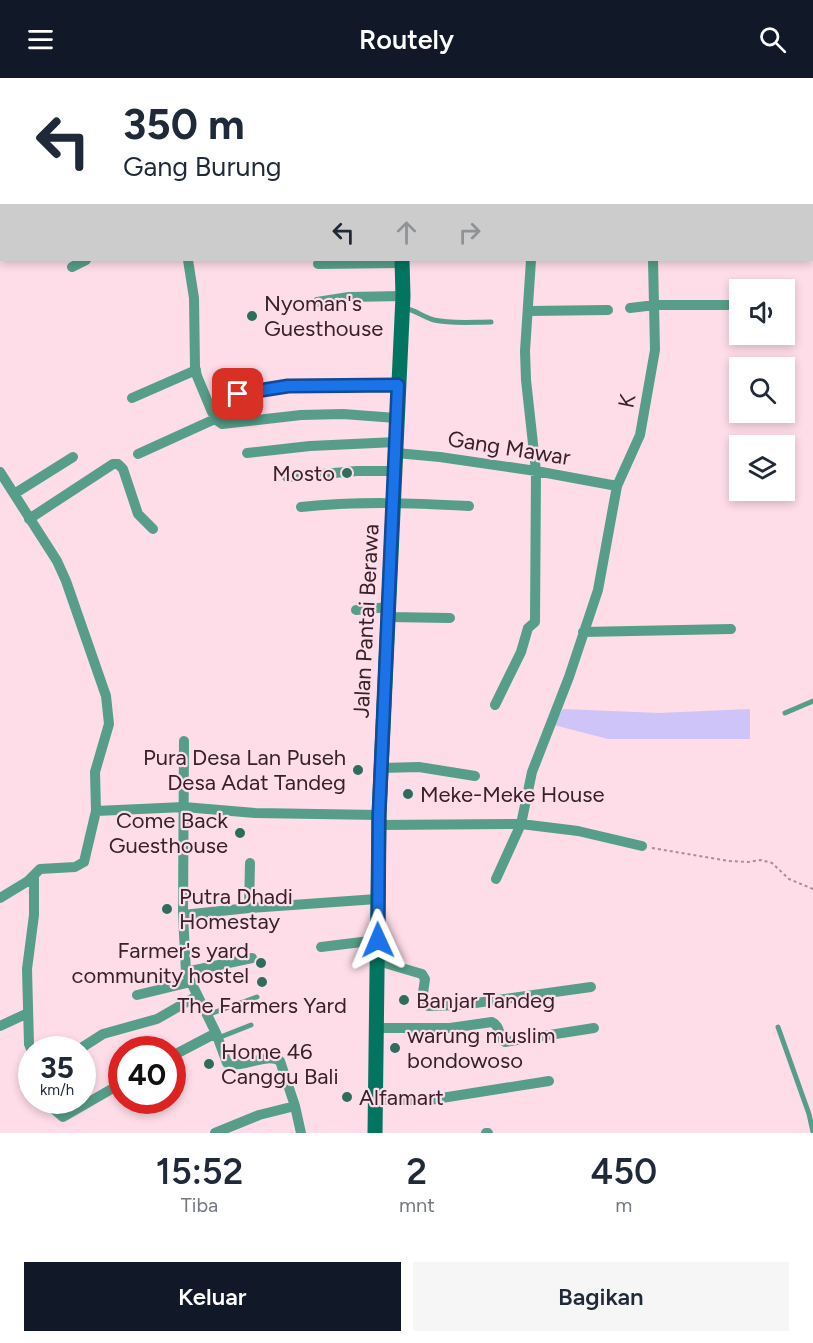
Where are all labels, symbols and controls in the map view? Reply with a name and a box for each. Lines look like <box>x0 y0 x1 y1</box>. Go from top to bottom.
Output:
icon: menu <box>24 23 57 56</box>
text: Routely <box>359 23 454 56</box>
icon: search <box>756 23 789 56</box>
text: 350 m <box>123 99 245 150</box>
icon: left <box>24 102 102 180</box>
text: Gang Burung <box>123 150 282 183</box>
icon: left <box>327 216 360 249</box>
icon: ahead <box>390 216 423 249</box>
icon: right <box>453 216 486 249</box>
map controls <box>729 279 795 501</box>
button: sound <box>729 279 795 345</box>
place label: Nyoman's Guesthouse <box>264 290 383 342</box>
marker: Nyoman's Guesthouse <box>245 309 259 323</box>
button: search <box>729 357 795 423</box>
pin <box>212 368 263 419</box>
icon: arrive <box>221 377 254 410</box>
street label: K <box>612 391 642 410</box>
street label: Gang Mawar <box>446 425 573 471</box>
button: layers <box>729 435 795 501</box>
place label: Mosto <box>272 460 335 487</box>
marker: Mosto <box>340 466 354 480</box>
street label: Jalan Pantai Berawa <box>347 523 385 719</box>
place label: Pura Desa Lan Puseh Desa Adat Tandeg <box>143 744 346 796</box>
marker: Pura Desa Lan Puseh Desa Adat Tandeg <box>351 763 365 777</box>
place label: Meke-Meke House <box>420 781 605 808</box>
marker: Meke-Meke House <box>401 787 415 801</box>
place label: Come Back Guesthouse <box>109 807 228 859</box>
marker: Come Back Guesthouse <box>233 826 247 840</box>
place label: Putra Dhadi Homestay <box>179 883 293 935</box>
marker: Putra Dhadi Homestay <box>160 902 174 916</box>
position arrow <box>346 908 410 972</box>
place label: Farmer's yard community hostel <box>72 937 249 989</box>
marker: Farmer's yard community hostel <box>254 956 268 970</box>
marker: The Farmers Yard <box>255 975 269 989</box>
place label: Banjar Tandeg <box>416 987 555 1014</box>
place label: The Farmers Yard <box>177 992 347 1019</box>
marker: Banjar Tandeg <box>397 993 411 1007</box>
place label: warung muslim bondowoso <box>407 1022 555 1074</box>
speed limit sign: 40 <box>108 1036 186 1114</box>
place label: Home 46 Canggu Bali <box>221 1038 339 1090</box>
marker: warung muslim bondowoso <box>388 1041 402 1055</box>
text: 35 <box>40 1049 74 1086</box>
marker: Home 46 Canggu Bali <box>202 1057 216 1071</box>
text: km/h <box>40 1081 74 1099</box>
place label: Alfamart <box>359 1084 444 1111</box>
marker: Alfamart <box>340 1090 354 1104</box>
text: 15:52 <box>156 1150 243 1193</box>
text: 2 <box>407 1150 427 1193</box>
text: 450 <box>591 1150 657 1193</box>
text: Tiba <box>181 1193 218 1217</box>
text: mnt <box>399 1193 435 1217</box>
text: m <box>615 1193 632 1217</box>
button: Keluar <box>24 1262 401 1331</box>
button: Bagikan <box>413 1262 789 1331</box>

